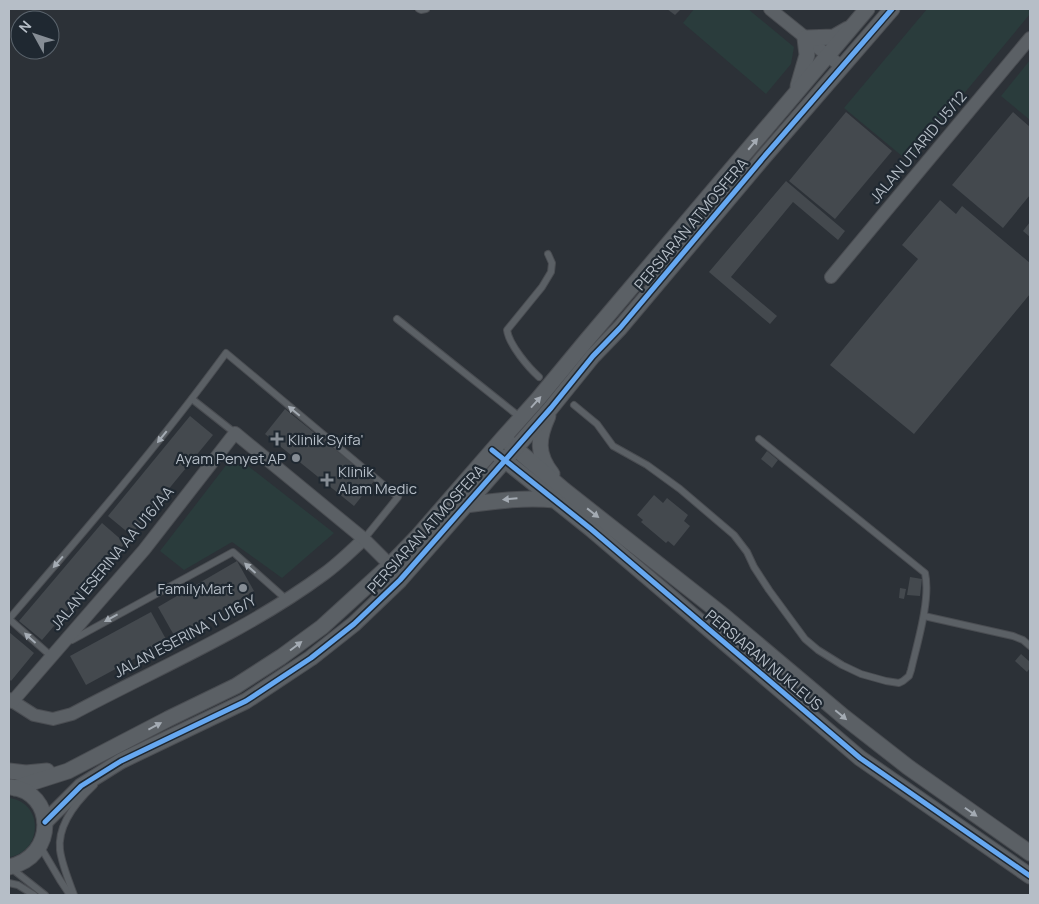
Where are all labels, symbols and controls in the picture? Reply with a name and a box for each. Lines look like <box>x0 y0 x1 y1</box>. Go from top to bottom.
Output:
north arrow <box>10 10 60 60</box>
text: N <box>14 16 35 36</box>
street label: JALAN UTARID U5/12 <box>865 86 971 208</box>
one-way arrow <box>748 137 759 150</box>
street label: PERSIARAN ATMOSFERA <box>629 153 753 295</box>
one-way arrow <box>530 395 541 408</box>
one-way arrow <box>288 405 301 416</box>
place label: Klinik Syifa' <box>288 429 364 450</box>
one-way arrow <box>156 430 167 443</box>
marker: Klinik Syifa' <box>270 432 284 446</box>
place label: Ayam Penyet AP <box>175 448 286 469</box>
marker: Ayam Penyet AP <box>290 452 302 464</box>
street label: PERSIARAN ATMOSFERA <box>362 460 490 598</box>
place label: Klinik Alam Medic <box>338 461 417 499</box>
marker: Klinik Alam Medic <box>320 473 334 487</box>
street label: JALAN ESERINA AA U16/AA <box>46 481 179 634</box>
one-way arrow <box>502 496 518 504</box>
one-way arrow <box>586 507 599 518</box>
one-way arrow <box>53 555 64 568</box>
one-way arrow <box>244 562 257 573</box>
place label: FamilyMart <box>157 578 233 599</box>
marker: FamilyMart <box>237 582 249 594</box>
street label: JALAN ESERINA Y U16/Y <box>110 589 261 683</box>
street label: PERSIARAN NUKLEUS <box>701 605 827 715</box>
one-way arrow <box>104 614 118 622</box>
one-way arrow <box>24 632 37 643</box>
one-way arrow <box>289 641 303 651</box>
one-way arrow <box>835 709 848 720</box>
one-way arrow <box>148 721 162 730</box>
one-way arrow <box>965 807 978 817</box>

